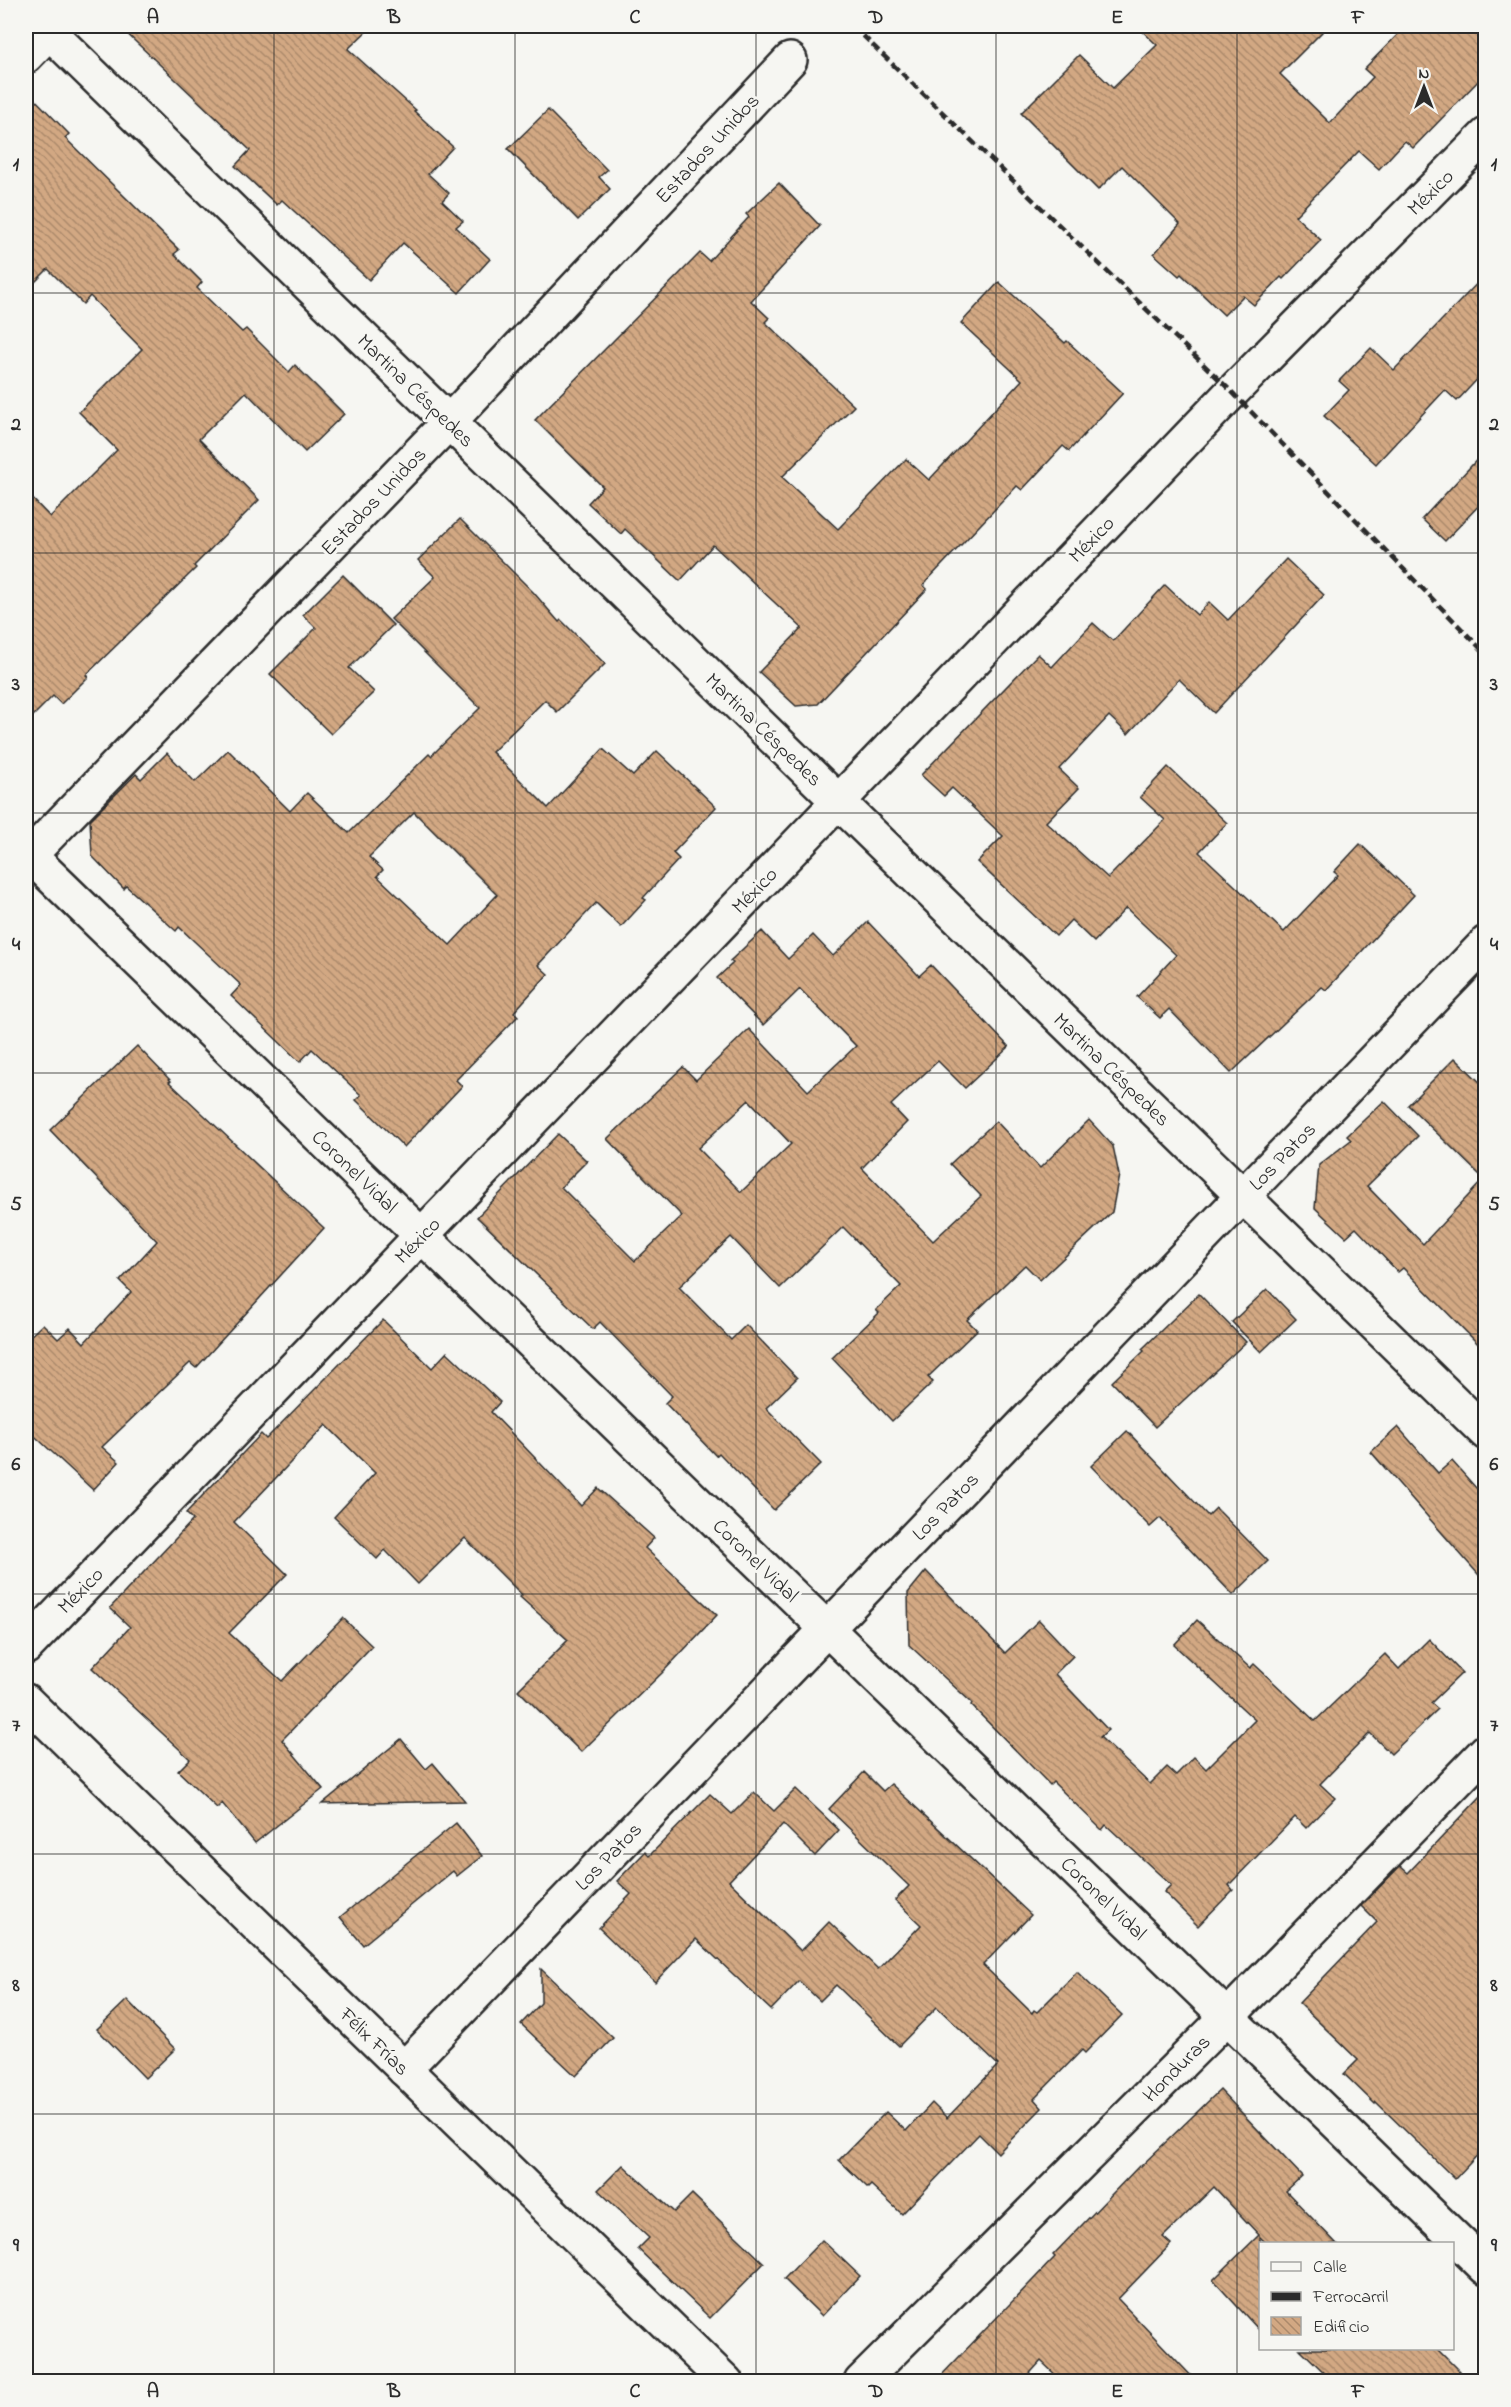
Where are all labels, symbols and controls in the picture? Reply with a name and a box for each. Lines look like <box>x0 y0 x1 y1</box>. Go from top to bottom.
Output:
text: A <box>147 4 159 33</box>
text: B <box>386 4 401 33</box>
text: C <box>630 4 641 33</box>
text: D <box>868 4 883 33</box>
text: E <box>1111 4 1123 33</box>
text: F <box>1351 4 1365 33</box>
north arrow <box>1394 57 1454 117</box>
text: N <box>1419 62 1430 86</box>
street label: Estados Unidos <box>649 87 768 211</box>
text: 1 <box>13 151 20 180</box>
text: 1 <box>1491 151 1498 180</box>
street label: México <box>1401 163 1462 224</box>
street label: Martina Céspedes <box>349 328 480 455</box>
text: 2 <box>10 411 21 440</box>
text: 2 <box>1488 411 1499 440</box>
street label: Estados Unidos <box>315 441 434 564</box>
street label: México <box>1062 510 1123 571</box>
street label: Martina Céspedes <box>697 667 828 794</box>
text: 3 <box>11 671 20 700</box>
text: 3 <box>1489 671 1498 700</box>
street label: México <box>725 861 786 922</box>
text: 4 <box>12 931 21 960</box>
text: 4 <box>1490 931 1499 960</box>
street label: Martina Céspedes <box>1045 1007 1176 1134</box>
street label: Los Patos <box>1243 1116 1324 1199</box>
street label: Coronel Vidal <box>304 1124 404 1221</box>
text: 5 <box>10 1191 22 1220</box>
text: 5 <box>1488 1191 1500 1220</box>
street label: México <box>388 1211 449 1272</box>
text: 6 <box>12 1451 21 1480</box>
text: 6 <box>1490 1451 1499 1480</box>
street label: Los Patos <box>906 1466 987 1549</box>
street label: Coronel Vidal <box>705 1513 805 1610</box>
street label: México <box>51 1561 112 1622</box>
text: 7 <box>12 1712 21 1741</box>
text: 7 <box>1490 1712 1499 1741</box>
street label: Los Patos <box>569 1816 650 1899</box>
street label: Coronel Vidal <box>1053 1851 1153 1948</box>
text: 8 <box>11 1972 20 2001</box>
text: 8 <box>1489 1972 1498 2001</box>
street label: Félix Frías <box>331 2001 415 2084</box>
street label: Honduras <box>1136 2028 1218 2110</box>
text: 9 <box>12 2232 20 2261</box>
text: 9 <box>1490 2232 1498 2261</box>
legend <box>1259 2242 1454 2350</box>
text: Calle <box>1313 2255 1348 2281</box>
text: Ferrocarril <box>1312 2285 1388 2311</box>
text: Edificio <box>1313 2315 1369 2341</box>
text: A <box>147 2378 159 2407</box>
text: B <box>386 2378 401 2407</box>
text: C <box>630 2378 641 2407</box>
text: D <box>868 2378 883 2407</box>
text: E <box>1111 2378 1123 2407</box>
text: F <box>1351 2378 1365 2407</box>

